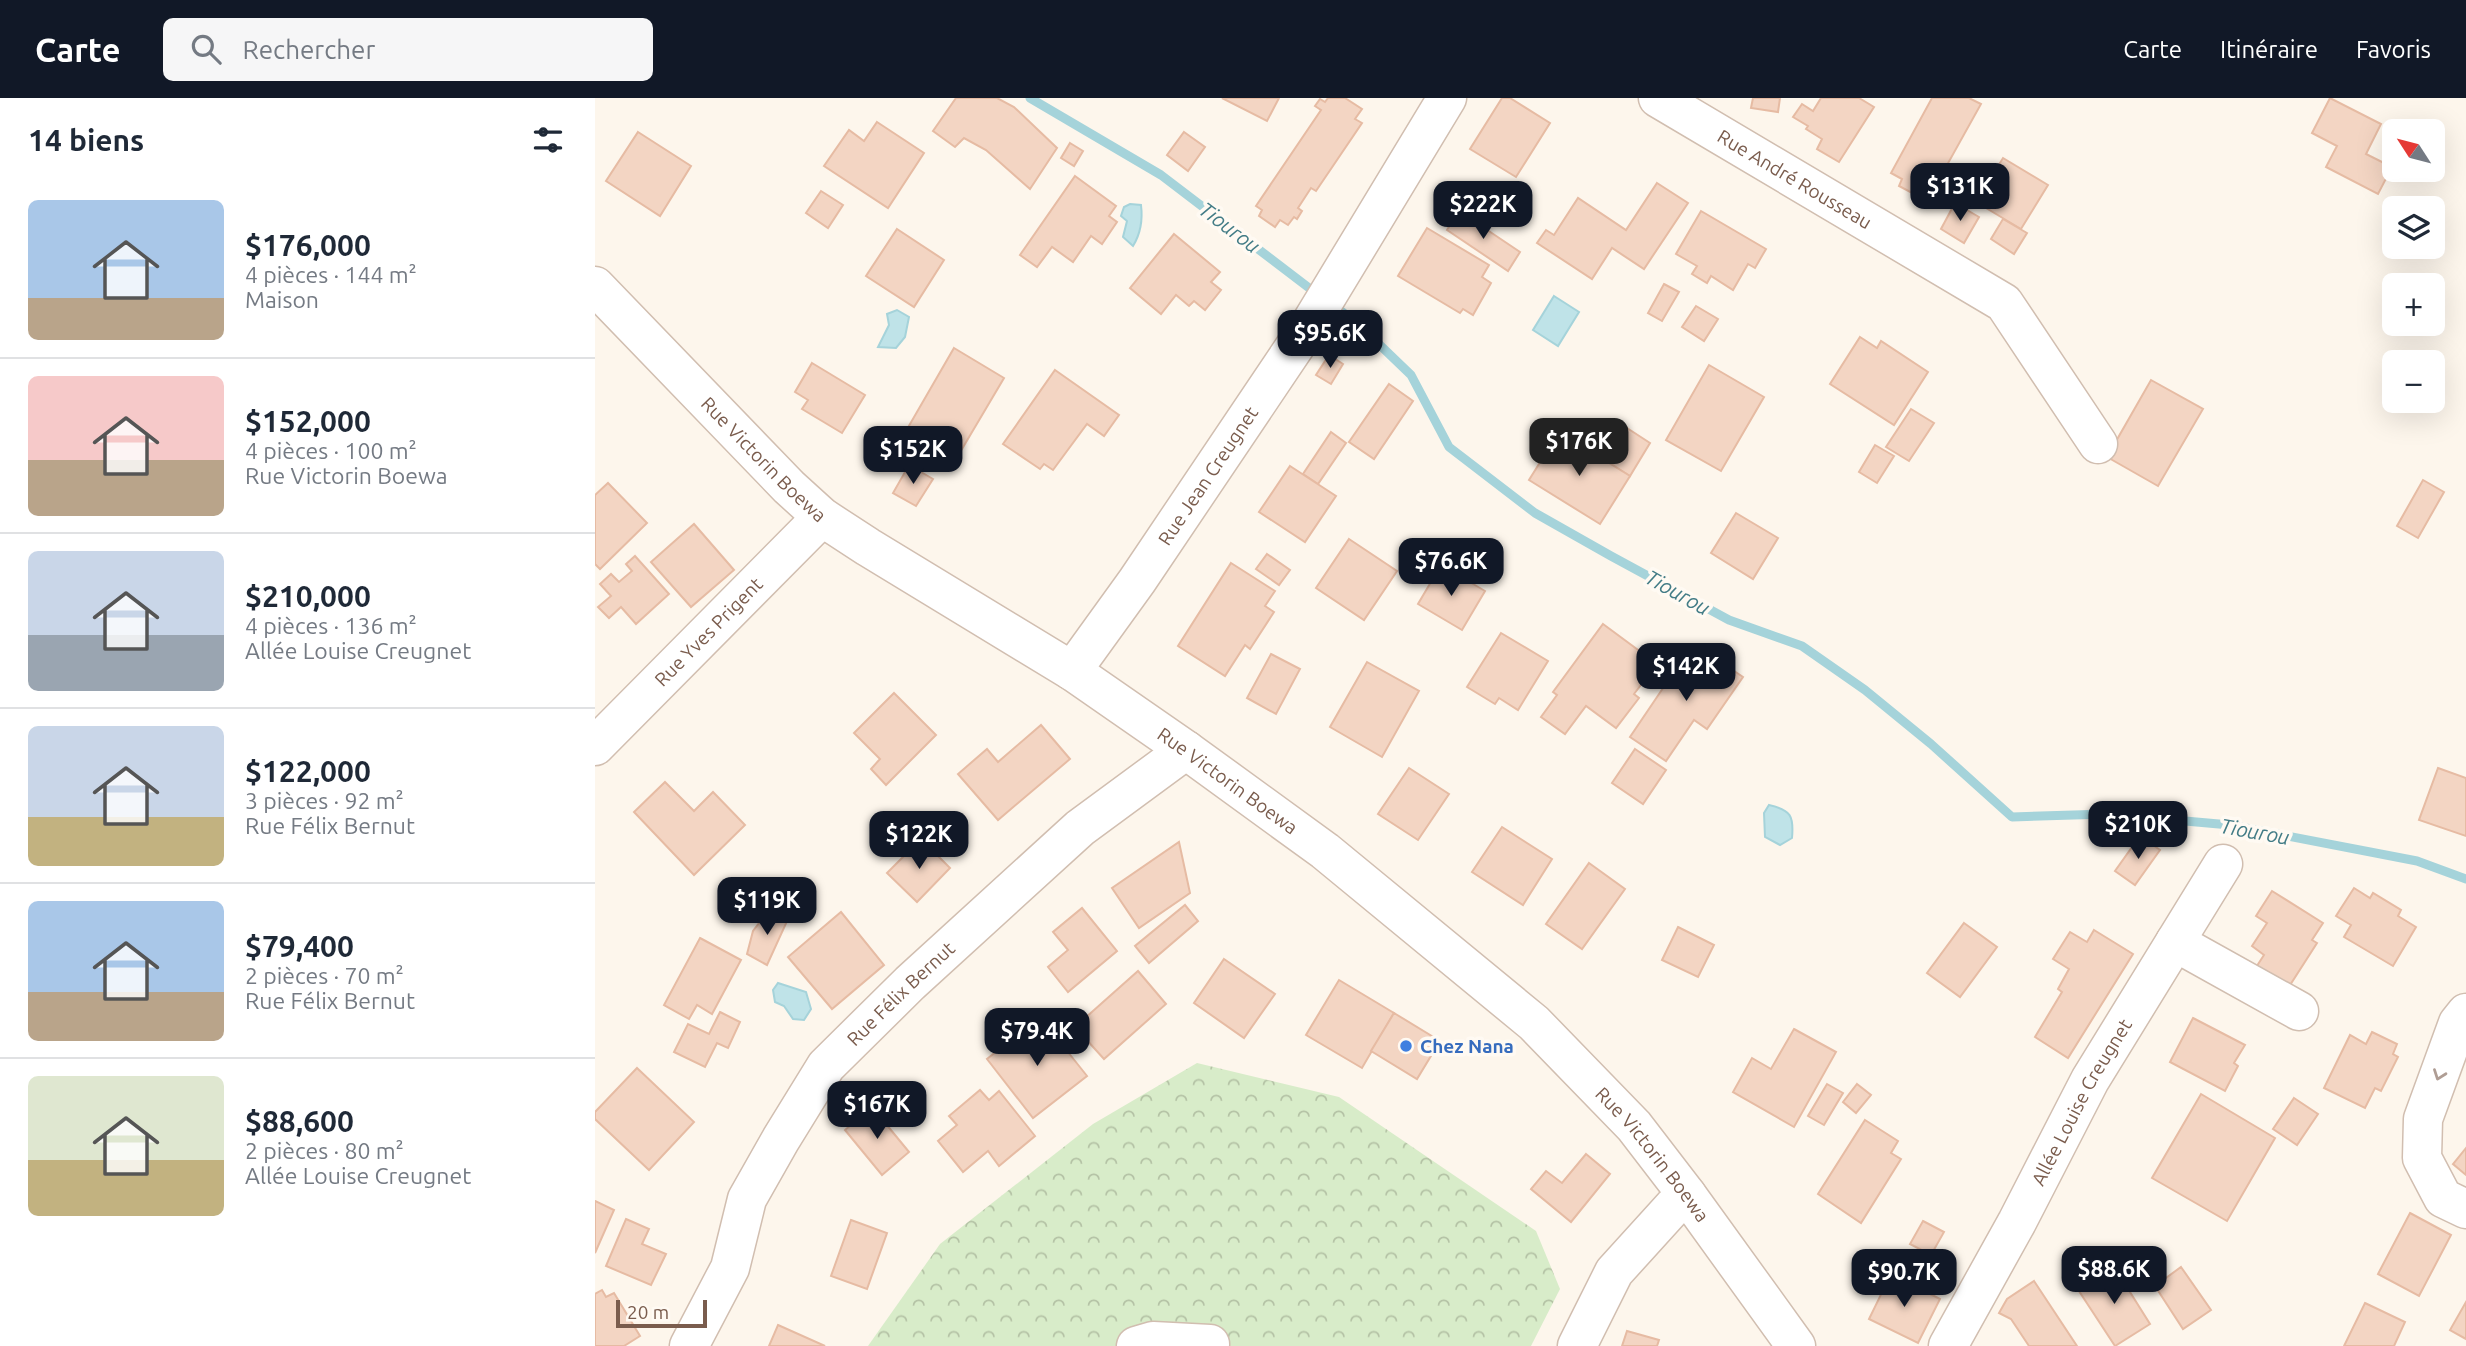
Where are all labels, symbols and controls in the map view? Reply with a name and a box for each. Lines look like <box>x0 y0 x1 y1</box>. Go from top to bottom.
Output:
search box <box>163 18 653 81</box>
icon: search <box>187 30 225 68</box>
text: Carte <box>35 31 121 68</box>
text: Rechercher <box>243 35 375 64</box>
text: Carte <box>2123 36 2182 63</box>
text: Itinéraire <box>2220 36 2318 63</box>
text: Favoris <box>2356 36 2431 63</box>
north arrow <box>2382 119 2445 182</box>
map controls <box>2382 119 2445 413</box>
icon: filters <box>529 121 567 159</box>
text: 14 biens <box>28 123 144 157</box>
street label: Rue André Rousseau <box>1714 125 1876 233</box>
pin: $131K <box>1911 164 2009 223</box>
text: $131K <box>1926 173 1994 198</box>
pin: $222K <box>1434 181 1532 241</box>
text: $222K <box>1449 191 1517 216</box>
water label: Tiourou <box>1195 196 1265 258</box>
button: layers <box>2382 196 2445 259</box>
icon: home <box>84 228 168 312</box>
text: $176,000 <box>245 228 371 262</box>
text: 4 pièces · 144 m² <box>245 262 417 287</box>
button: + <box>2382 273 2445 336</box>
text: Maison <box>245 287 319 312</box>
pin: $95.6K <box>1273 310 1387 370</box>
text: $95.6K <box>1294 320 1366 345</box>
button: − <box>2382 350 2445 413</box>
street label: Rue Victorin Boewa <box>697 392 831 526</box>
street label: Rue Jean Creugnet <box>1153 402 1263 549</box>
icon: home <box>84 404 168 488</box>
text: $152,000 <box>245 404 371 438</box>
pin: $176K <box>1530 418 1628 478</box>
pin: $152K <box>864 426 962 486</box>
text: $176K <box>1545 428 1613 453</box>
text: $152K <box>879 436 947 461</box>
text: 4 pièces · 100 m² <box>245 438 417 463</box>
text: Rue Victorin Boewa <box>245 463 448 488</box>
pin: $76.6K <box>1394 538 1508 598</box>
text: $76.6K <box>1415 548 1487 573</box>
water label: Tiourou <box>1642 565 1714 619</box>
street label: Rue Yves Prigent <box>650 572 767 690</box>
icon: home <box>84 579 168 663</box>
text: $210,000 <box>245 579 371 613</box>
text: 4 pièces · 136 m² <box>245 613 417 638</box>
text: Allée Louise Creugnet <box>245 638 471 663</box>
pin: $142K <box>1637 644 1735 703</box>
text: $142K <box>1652 653 1720 678</box>
street label: Rue Victorin Boewa <box>1153 723 1302 839</box>
icon: home <box>84 754 168 838</box>
text: $122,000 <box>245 754 371 788</box>
text: 3 pièces · 92 m² <box>245 788 404 813</box>
pin: $210K <box>2089 802 2187 861</box>
text: $210K <box>2104 811 2172 836</box>
pin: $122K <box>870 812 968 871</box>
text: Rue Félix Bernut <box>245 813 415 838</box>
water label: Tiourou <box>2219 813 2291 849</box>
text: $122K <box>885 821 953 846</box>
pin: $119K <box>718 878 816 937</box>
text: $119K <box>733 887 801 912</box>
icon: home <box>84 929 168 1013</box>
text: $79,400 <box>245 929 354 963</box>
street label: Rue Félix Bernut <box>842 937 959 1050</box>
text: 2 pièces · 70 m² <box>245 963 404 988</box>
text: Rue Félix Bernut <box>245 988 415 1013</box>
pin: $79.4K <box>980 1009 1094 1068</box>
street label: Allée Louise Creugnet <box>2027 1014 2136 1189</box>
text: $79.4K <box>1001 1018 1073 1043</box>
place label: Chez Nana <box>1420 1035 1514 1057</box>
marker: Chez Nana <box>1398 1038 1414 1054</box>
one-way arrow <box>2433 1069 2447 1081</box>
pin: $167K <box>828 1082 926 1141</box>
street label: Rue Victorin Boewa <box>1591 1082 1714 1226</box>
text: $167K <box>843 1091 911 1116</box>
icon: home <box>84 1104 168 1188</box>
text: $88,600 <box>245 1104 354 1138</box>
text: 2 pièces · 80 m² <box>245 1138 404 1163</box>
text: Allée Louise Creugnet <box>245 1163 471 1188</box>
pin: $88.6K <box>2057 1246 2171 1306</box>
pin: $90.7K <box>1847 1250 1961 1309</box>
text: $88.6K <box>2078 1256 2150 1281</box>
text: $90.7K <box>1868 1259 1940 1284</box>
scale bar <box>616 1297 707 1329</box>
text: 20 m <box>627 1301 669 1323</box>

